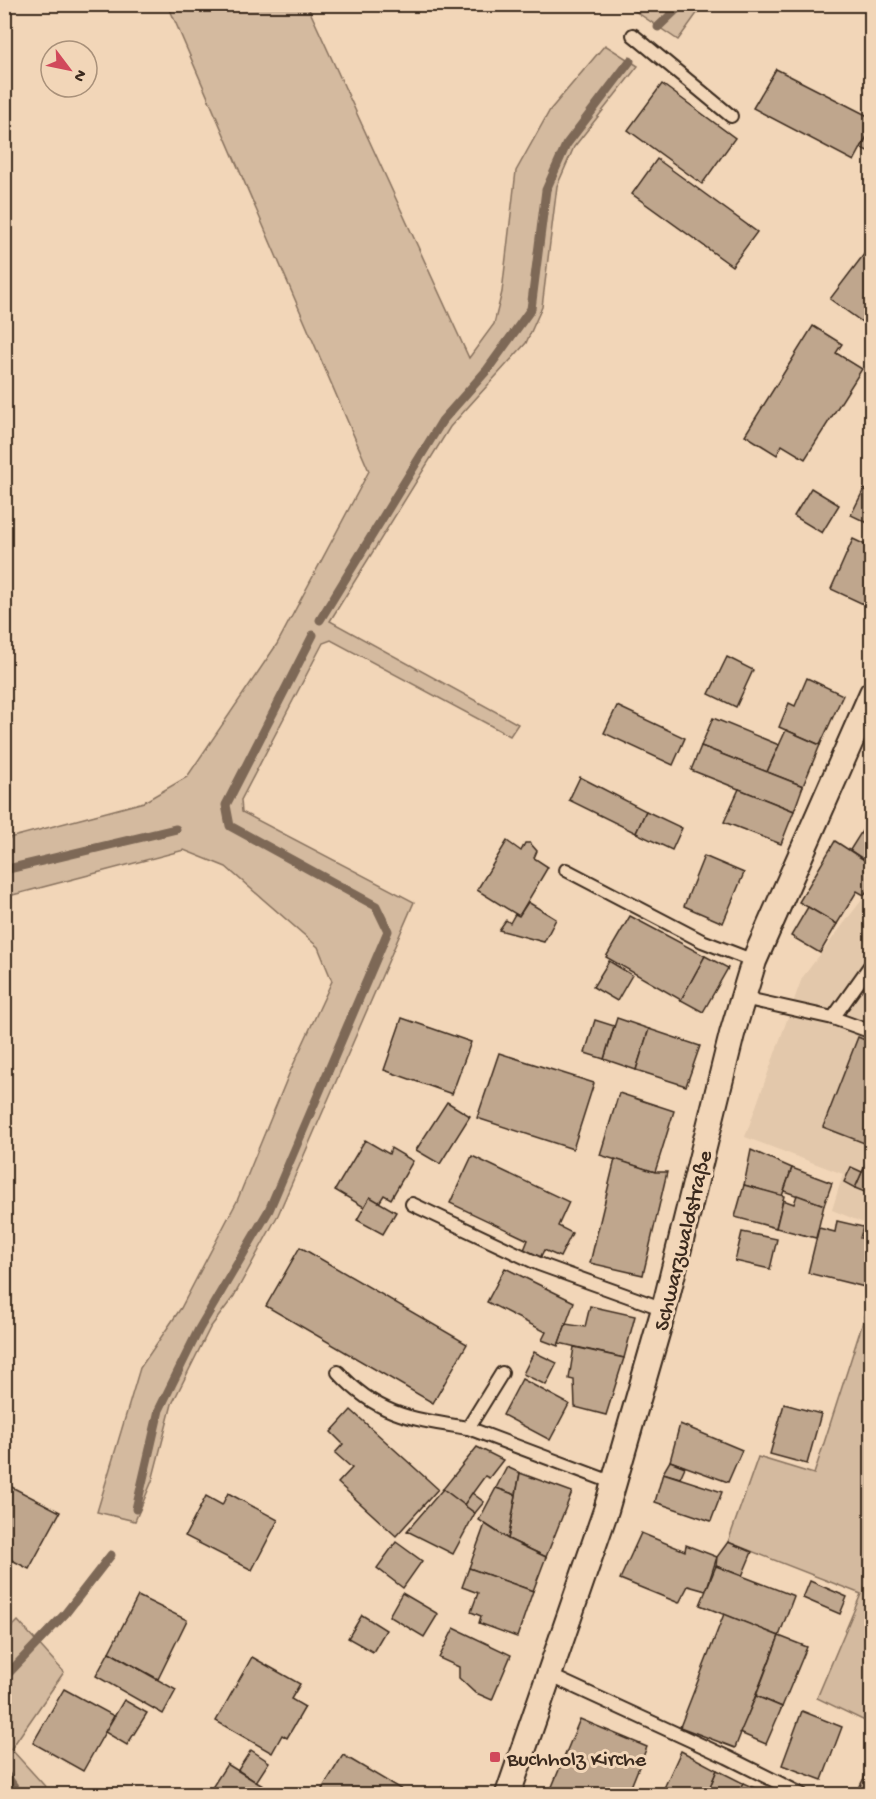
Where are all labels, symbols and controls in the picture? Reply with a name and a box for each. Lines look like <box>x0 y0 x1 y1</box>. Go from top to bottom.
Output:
north arrow <box>39 39 99 99</box>
text: N <box>68 66 90 85</box>
street label: Schwarzwaldstraße <box>650 1147 720 1334</box>
place label: Buchholz Kirche <box>506 1748 647 1774</box>
marker: Buchholz Kirche <box>488 1750 502 1764</box>

